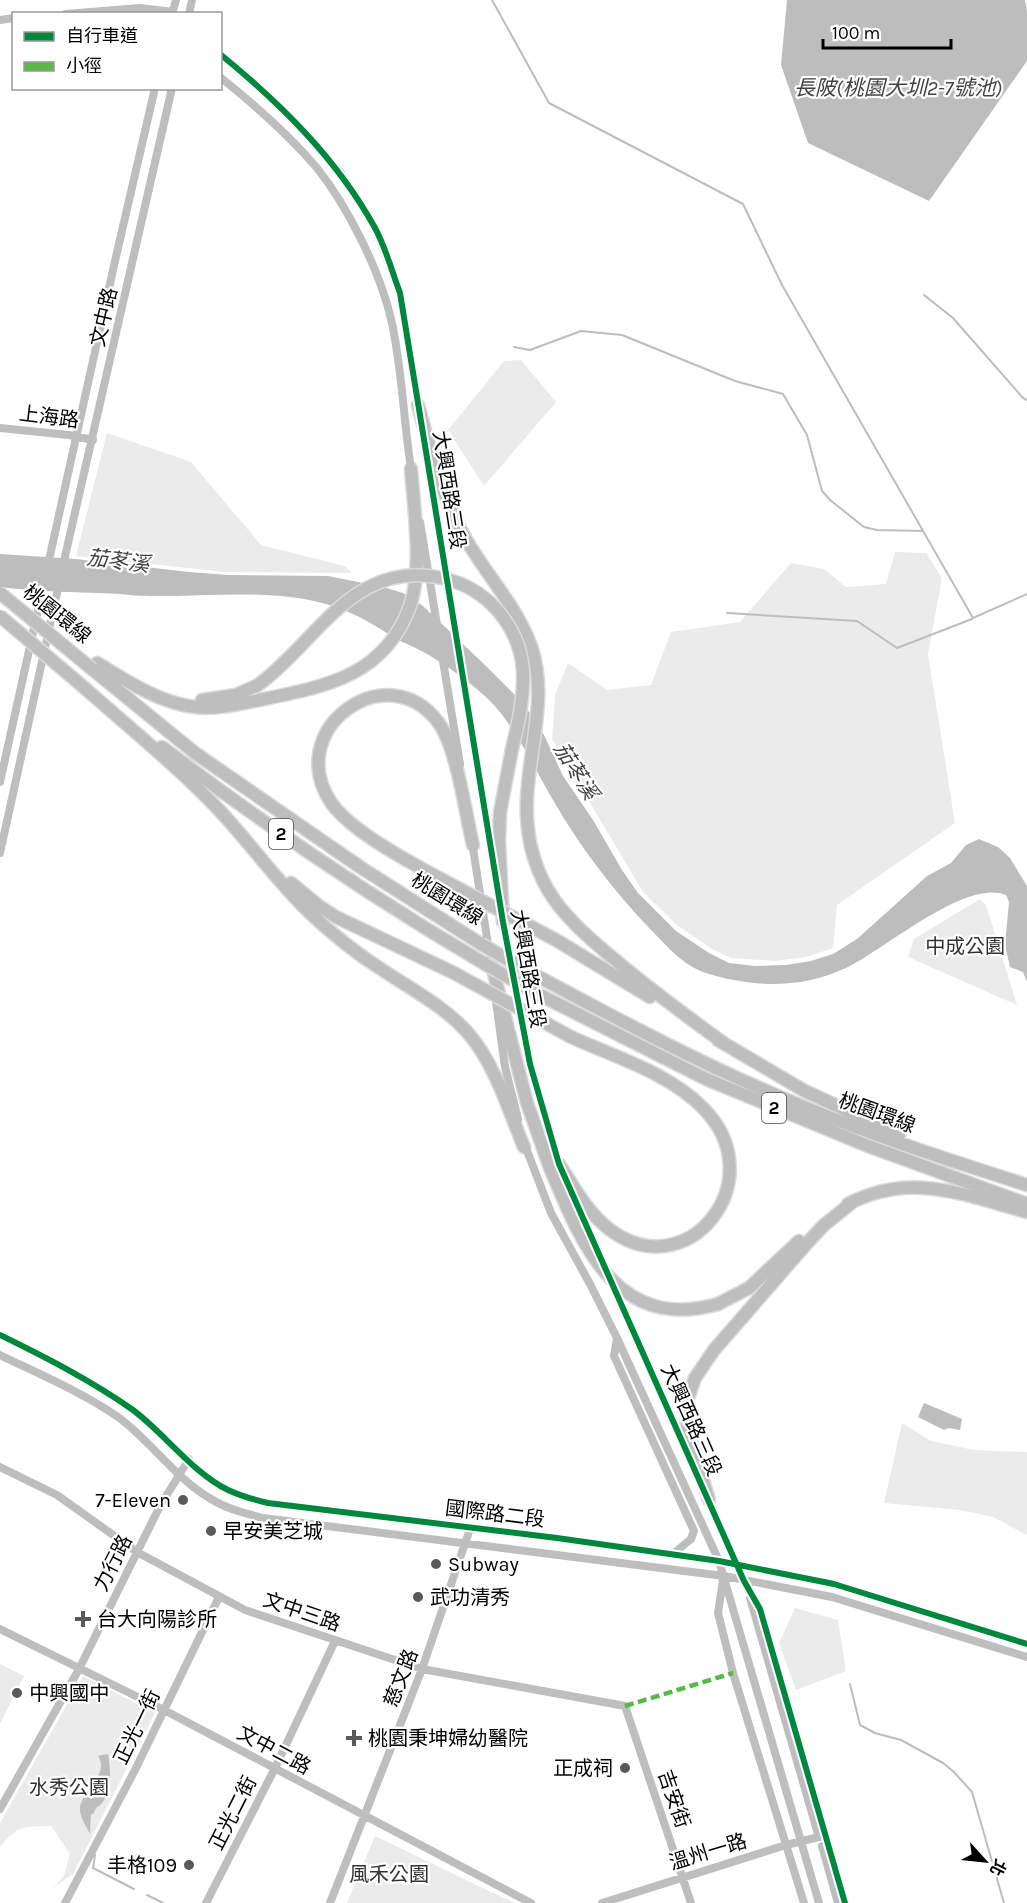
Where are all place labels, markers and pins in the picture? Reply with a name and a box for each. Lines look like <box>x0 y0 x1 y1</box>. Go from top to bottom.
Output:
place label: 7-Eleven <box>95 1489 171 1512</box>
marker: 7-Eleven <box>176 1493 190 1507</box>
place label: 早安美芝城 <box>223 1520 323 1543</box>
marker: 早安美芝城 <box>204 1524 218 1538</box>
place label: Subway <box>448 1553 519 1576</box>
marker: Subway <box>429 1557 443 1571</box>
place label: 武功清秀 <box>430 1586 510 1609</box>
marker: 武功清秀 <box>411 1590 425 1604</box>
place label: 台大向陽診所 <box>97 1608 217 1631</box>
marker: 台大向陽診所 <box>74 1610 92 1628</box>
place label: 中興國中 <box>29 1682 109 1705</box>
marker: 中興國中 <box>10 1686 24 1700</box>
place label: 桃園秉坤婦幼醫院 <box>368 1727 528 1750</box>
marker: 桃園秉坤婦幼醫院 <box>345 1729 363 1747</box>
place label: 正成祠 <box>553 1757 613 1780</box>
marker: 正成祠 <box>618 1761 632 1775</box>
place label: 丰格109 <box>107 1854 177 1877</box>
marker: 丰格109 <box>182 1858 196 1872</box>

